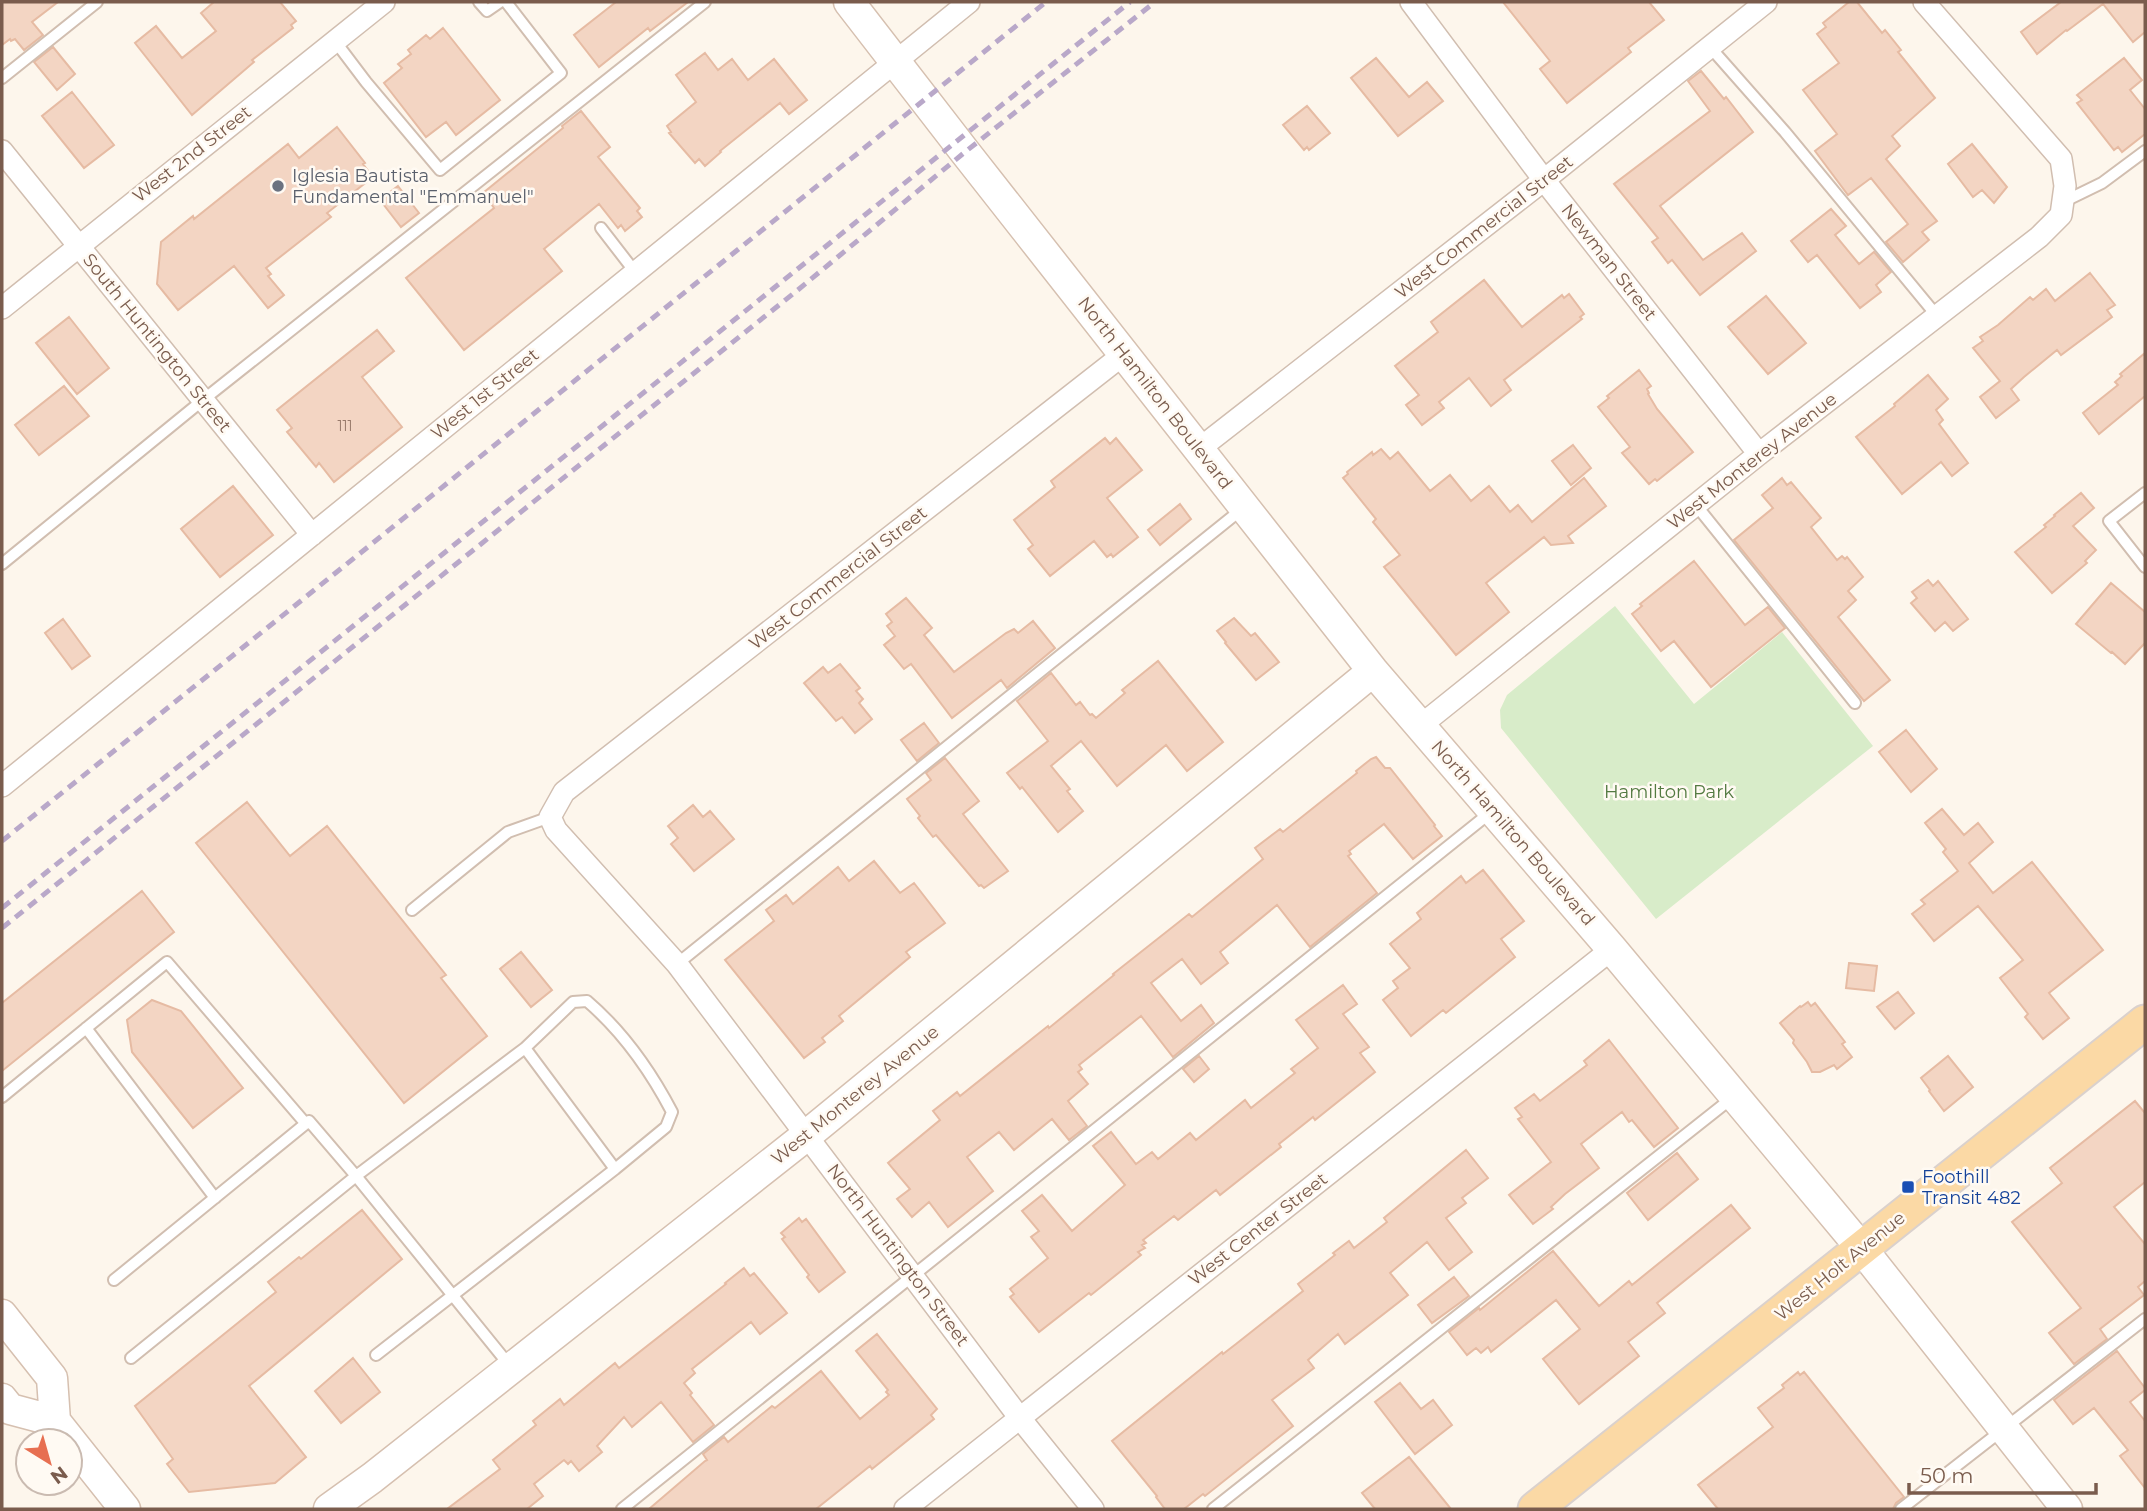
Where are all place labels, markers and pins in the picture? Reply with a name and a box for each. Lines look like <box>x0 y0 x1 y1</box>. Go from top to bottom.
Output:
place label: Iglesia Bautista Fundamental "Emmanuel" <box>292 165 534 208</box>
marker: Iglesia Bautista Fundamental "Emmanuel" <box>270 178 286 194</box>
place label: Foothill Transit 482 <box>1922 1166 2021 1209</box>
marker: Foothill Transit 482 <box>1900 1179 1916 1195</box>

